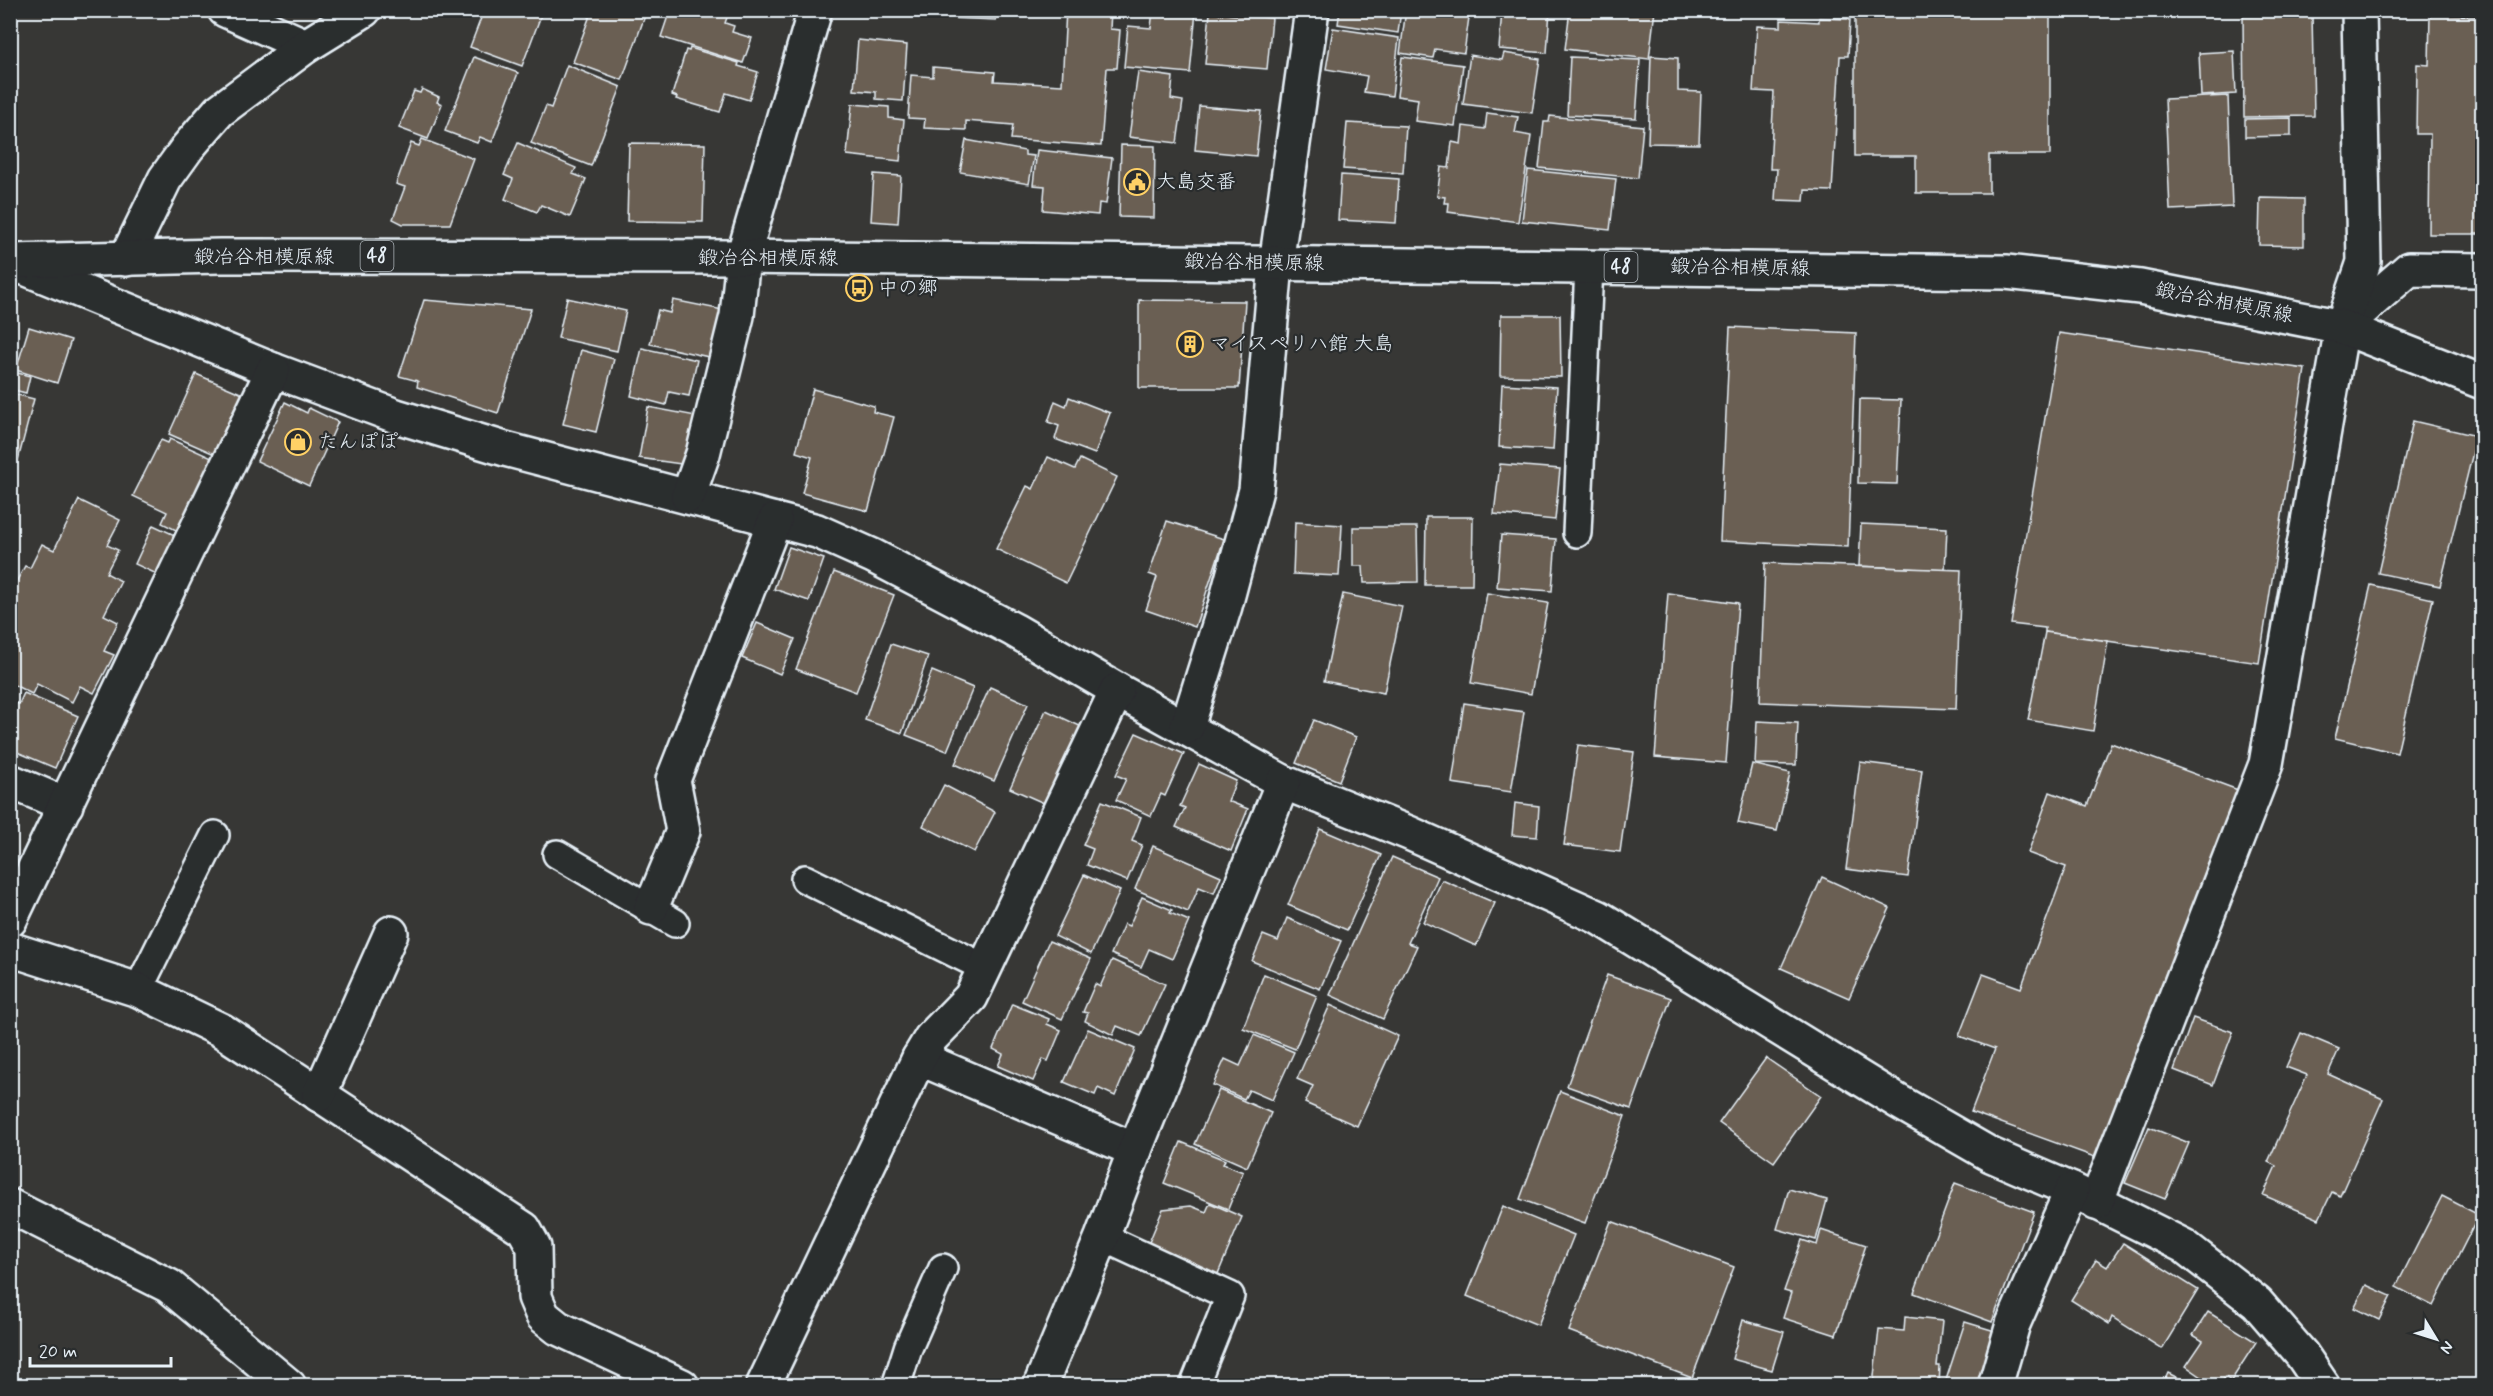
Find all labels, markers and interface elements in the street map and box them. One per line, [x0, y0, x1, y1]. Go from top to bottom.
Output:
public building icon: 大島交番 [1122, 167, 1152, 197]
place label: 大島交番 [1156, 169, 1236, 196]
road number: 48 [360, 241, 394, 271]
street label: 鍛冶谷相模原線 [194, 244, 334, 271]
street label: 鍛冶谷相模原線 [698, 245, 838, 272]
street label: 鍛冶谷相模原線 [1184, 248, 1324, 278]
road number: 48 [1604, 252, 1638, 282]
street label: 鍛冶谷相模原線 [1670, 253, 1810, 283]
bus stop icon: 中の郷 [844, 273, 874, 303]
place label: 中の郷 [878, 275, 938, 302]
street label: 鍛冶谷相模原線 [2153, 276, 2295, 330]
building icon: マイスペリハ館 大島 [1175, 329, 1205, 359]
place label: マイスペリハ館 大島 [1210, 331, 1394, 358]
shop icon: たんぽぽ [283, 427, 313, 457]
place label: たんぽぽ [318, 429, 398, 456]
north arrow [2406, 1309, 2466, 1369]
scale bar [30, 1330, 171, 1368]
text: N [2435, 1337, 2458, 1358]
text: 20 m [39, 1340, 77, 1364]

